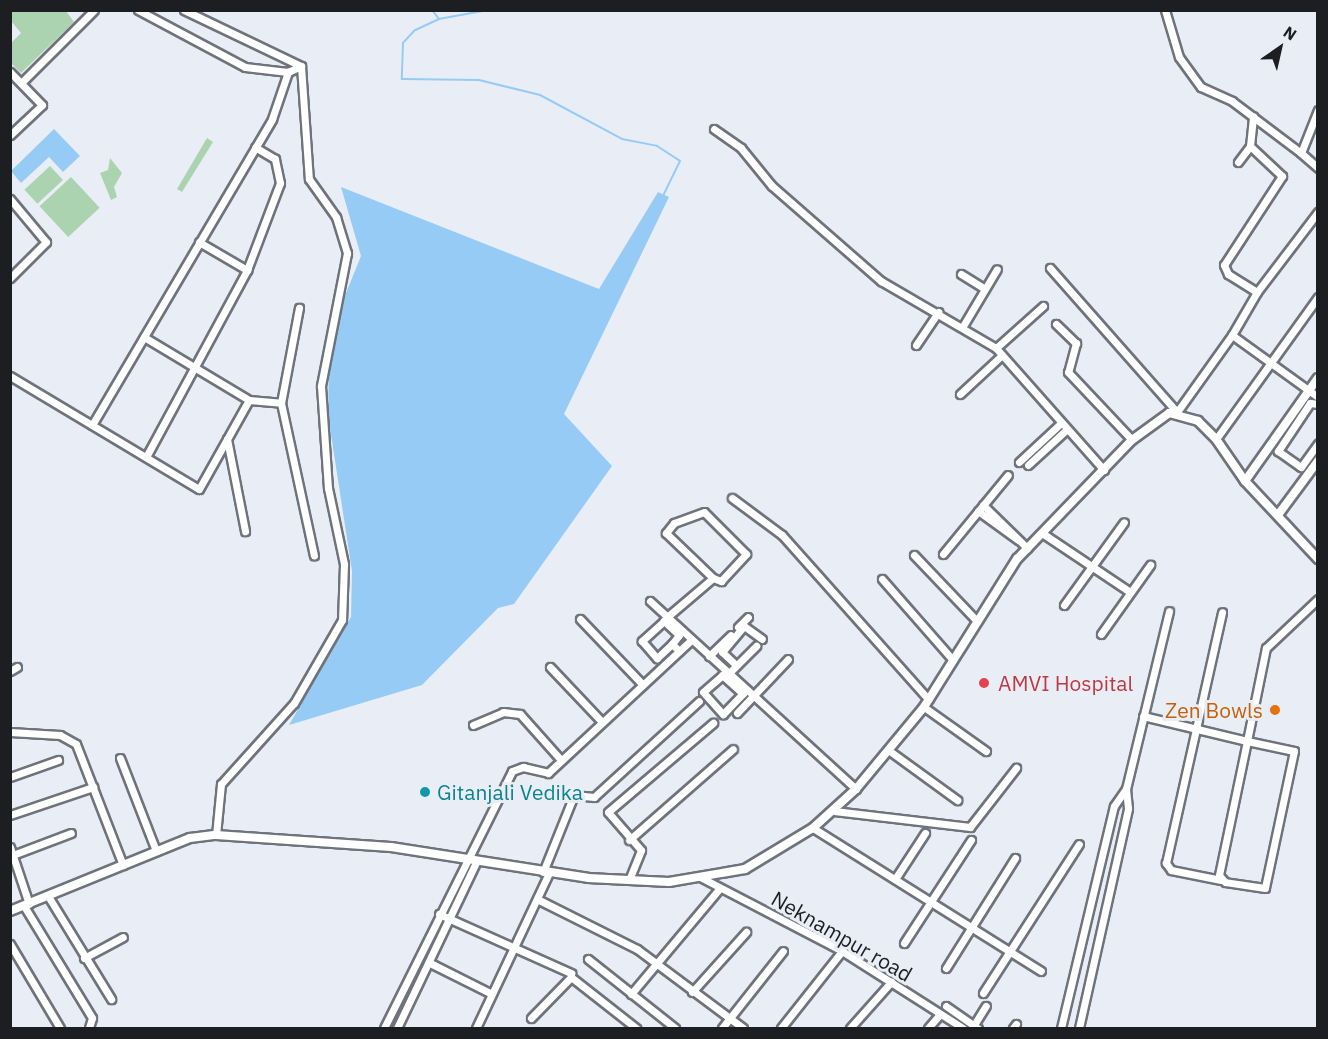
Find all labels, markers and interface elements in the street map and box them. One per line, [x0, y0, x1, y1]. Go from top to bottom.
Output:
north arrow [1250, 18, 1310, 78]
text: N [1280, 22, 1300, 45]
place label: AMVI Hospital [998, 670, 1133, 696]
marker: AMVI Hospital [975, 674, 993, 692]
place label: Zen Bowls [1165, 697, 1263, 723]
marker: Zen Bowls [1268, 703, 1282, 717]
place label: Gitanjali Vedika [437, 779, 583, 805]
marker: Gitanjali Vedika [418, 785, 432, 799]
street label: Neknampur road [767, 885, 917, 987]

